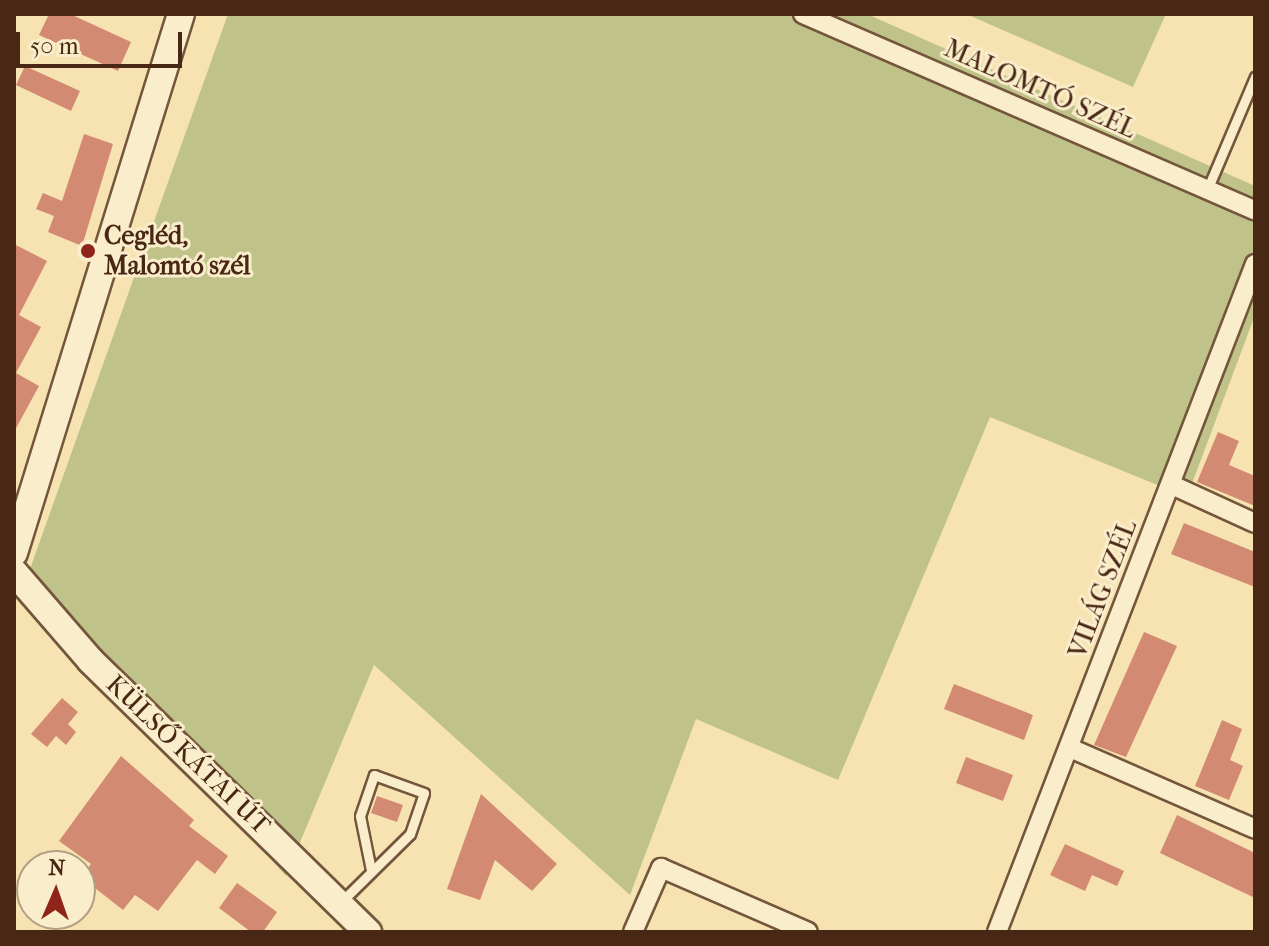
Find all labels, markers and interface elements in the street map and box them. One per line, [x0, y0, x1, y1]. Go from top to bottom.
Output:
scale bar [20, 16, 186, 66]
text: 50 m [30, 32, 79, 60]
street label: MALOMTÓ SZÉL [939, 33, 1141, 145]
place label: Cegléd, Malomtó szél [104, 220, 250, 282]
marker: Cegléd, Malomtó szél [79, 242, 97, 260]
street label: VILÁG SZÉL [1062, 515, 1144, 663]
street label: KÜLSŐ KÁTAI ÚT [100, 669, 276, 841]
north arrow [16, 850, 96, 930]
text: N [48, 855, 66, 881]

